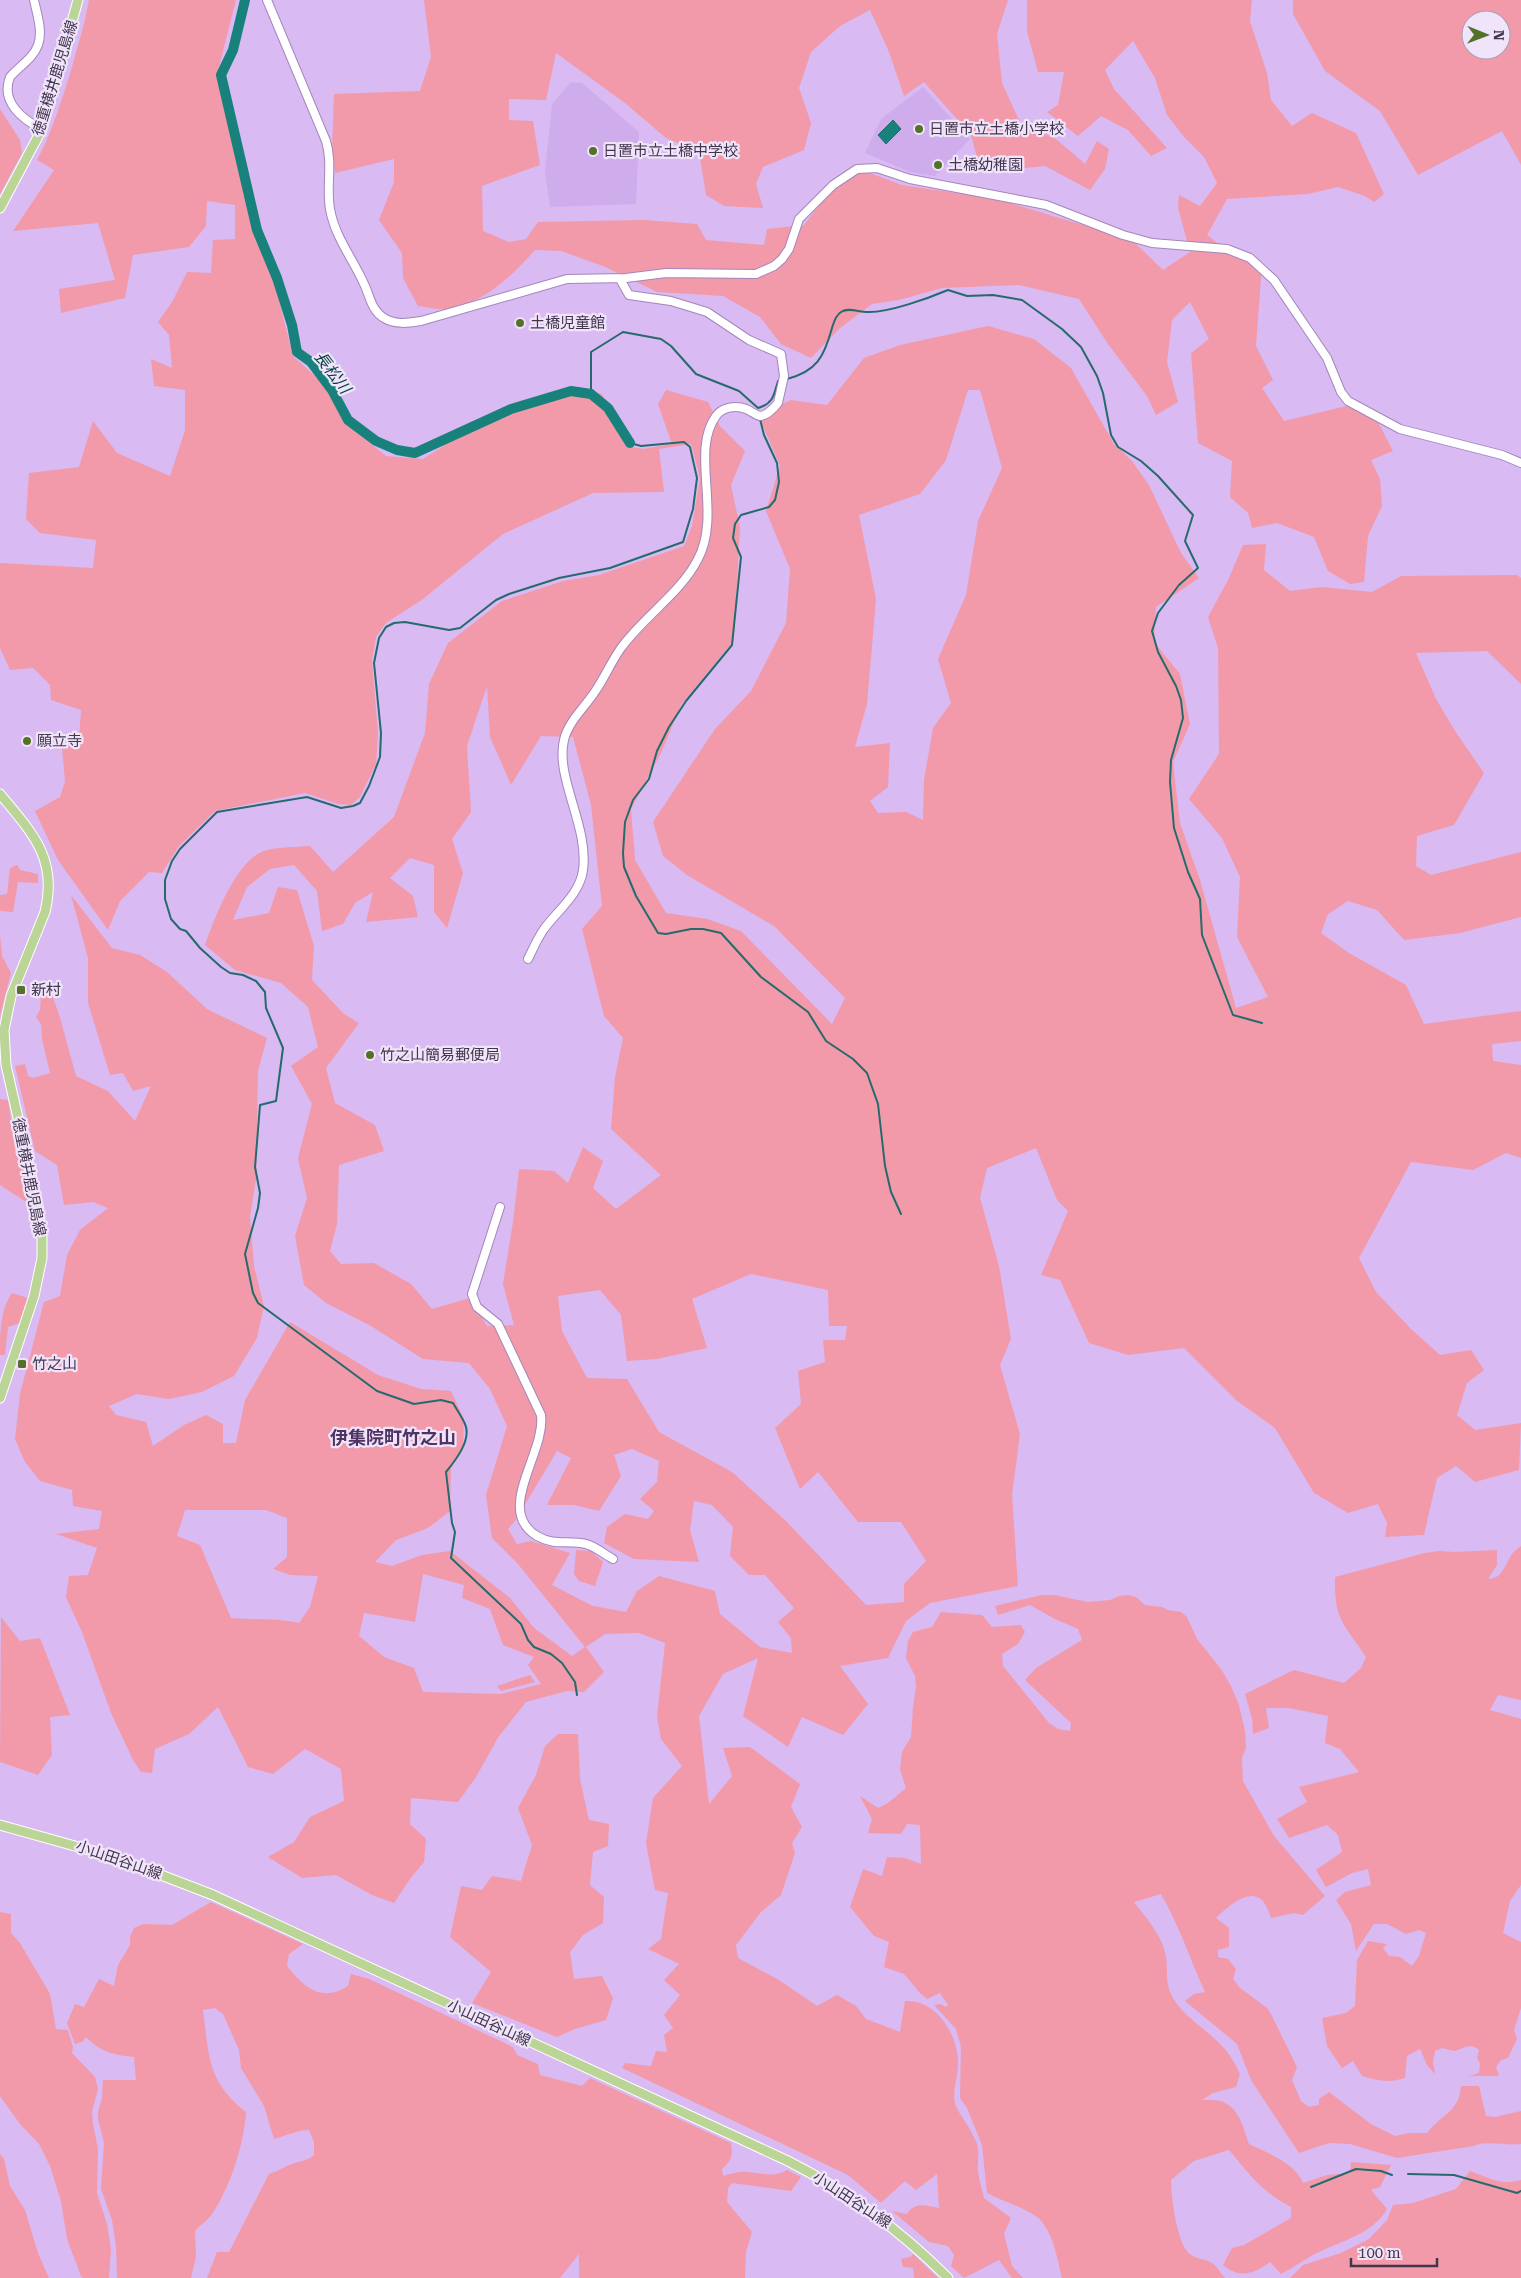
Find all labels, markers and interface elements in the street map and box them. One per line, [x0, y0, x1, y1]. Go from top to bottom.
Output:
north arrow [1461, 10, 1511, 60]
street label: 徳重横井鹿児島線 [29, 18, 81, 138]
text: N [1491, 30, 1507, 41]
place label: 日置市立土橋小学校 [929, 120, 1064, 138]
marker: 日置市立土橋小学校 [913, 123, 925, 135]
place label: 日置市立土橋中学校 [603, 142, 738, 160]
marker: 日置市立土橋中学校 [587, 145, 599, 157]
place label: 土橋幼稚園 [948, 156, 1023, 174]
marker: 土橋幼稚園 [932, 159, 944, 171]
place label: 土橋児童館 [530, 314, 605, 332]
marker: 土橋児童館 [514, 317, 526, 329]
water label: 長松川 [311, 347, 356, 399]
place label: 願立寺 [37, 732, 82, 750]
marker: 願立寺 [21, 735, 33, 747]
place label: 新村 [31, 981, 61, 999]
marker: 新村 [15, 984, 27, 996]
place label: 竹之山簡易郵便局 [380, 1046, 500, 1064]
marker: 竹之山簡易郵便局 [364, 1049, 376, 1061]
street label: 徳重横井鹿児島線 [9, 1116, 49, 1238]
place label: 竹之山 [32, 1355, 77, 1373]
marker: 竹之山 [16, 1358, 28, 1370]
district label: 伊集院町竹之山 [330, 1427, 456, 1448]
street label: 小山田谷山線 [74, 1837, 164, 1883]
street label: 小山田谷山線 [444, 1996, 534, 2050]
street label: 小山田谷山線 [809, 2168, 895, 2232]
scale bar [1351, 2236, 1437, 2268]
text: 100 m [1358, 2244, 1401, 2262]

